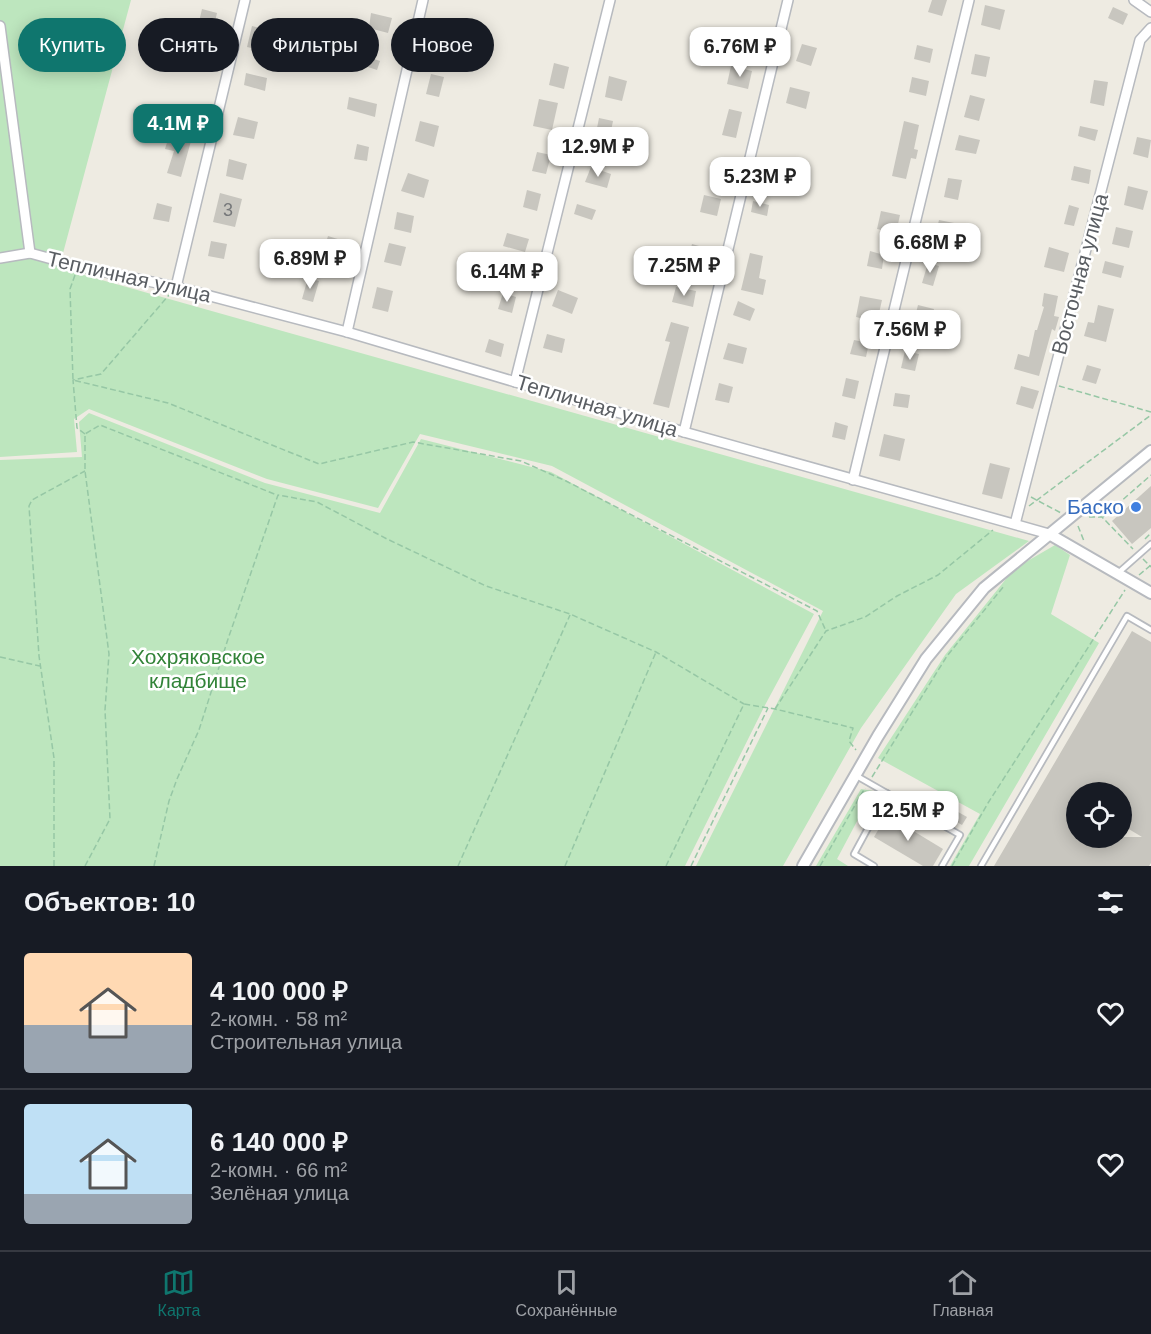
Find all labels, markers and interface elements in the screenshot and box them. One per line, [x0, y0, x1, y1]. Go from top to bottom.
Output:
chip: Купить [18, 18, 126, 72]
chip: Снять [138, 18, 239, 72]
chip: Фильтры [251, 18, 379, 72]
chip: Новое [391, 18, 494, 72]
pin: 6.76M ₽ [685, 27, 795, 78]
text: 6.76M ₽ [704, 35, 776, 57]
pin: 4.1M ₽ [129, 104, 227, 155]
text: 4.1M ₽ [147, 112, 209, 134]
pin: 12.9M ₽ [543, 127, 653, 178]
text: 12.9M ₽ [562, 135, 634, 157]
pin: 5.23M ₽ [705, 157, 815, 208]
text: 5.23M ₽ [724, 165, 796, 187]
street label: Восточная улица [1047, 190, 1112, 357]
house number: 3 [223, 200, 233, 220]
pin: 6.68M ₽ [875, 223, 985, 274]
text: 6.68M ₽ [894, 231, 966, 253]
pin: 6.89M ₽ [255, 239, 365, 290]
street label: Тепличная улица [45, 246, 214, 307]
pin: 7.25M ₽ [629, 246, 739, 297]
text: 6.89M ₽ [274, 247, 346, 269]
pin: 6.14M ₽ [452, 252, 562, 303]
text: 7.25M ₽ [648, 254, 720, 276]
text: 6.14M ₽ [471, 260, 543, 282]
pin: 7.56M ₽ [855, 310, 965, 361]
text: 7.56M ₽ [874, 318, 946, 340]
street label: Тепличная улица [514, 370, 681, 441]
place label: Баско [1067, 495, 1124, 518]
marker: Баско [1129, 500, 1143, 514]
park label: Хохряковское кладбище [131, 645, 265, 692]
map controls [1066, 782, 1132, 848]
button: locate [1066, 782, 1132, 848]
pin: 12.5M ₽ [853, 791, 963, 842]
text: 12.5M ₽ [872, 799, 944, 821]
icon: filters [1094, 886, 1127, 919]
text: Объектов: 10 [24, 887, 195, 917]
text: 4 100 000 ₽ [210, 976, 348, 1006]
icon: home [72, 977, 144, 1049]
icon: heart [1094, 997, 1127, 1030]
text: 2-комн. · 58 m² [210, 1008, 347, 1030]
text: Строительная улица [210, 1031, 402, 1053]
text: 6 140 000 ₽ [210, 1127, 348, 1157]
icon: home [72, 1128, 144, 1200]
icon: heart [1094, 1148, 1127, 1181]
text: 2-комн. · 66 m² [210, 1159, 347, 1181]
text: Зелёная улица [210, 1182, 349, 1204]
tab: Карта [158, 1266, 200, 1320]
tab: Сохранённые [516, 1266, 617, 1320]
tab: Главная [933, 1266, 993, 1320]

